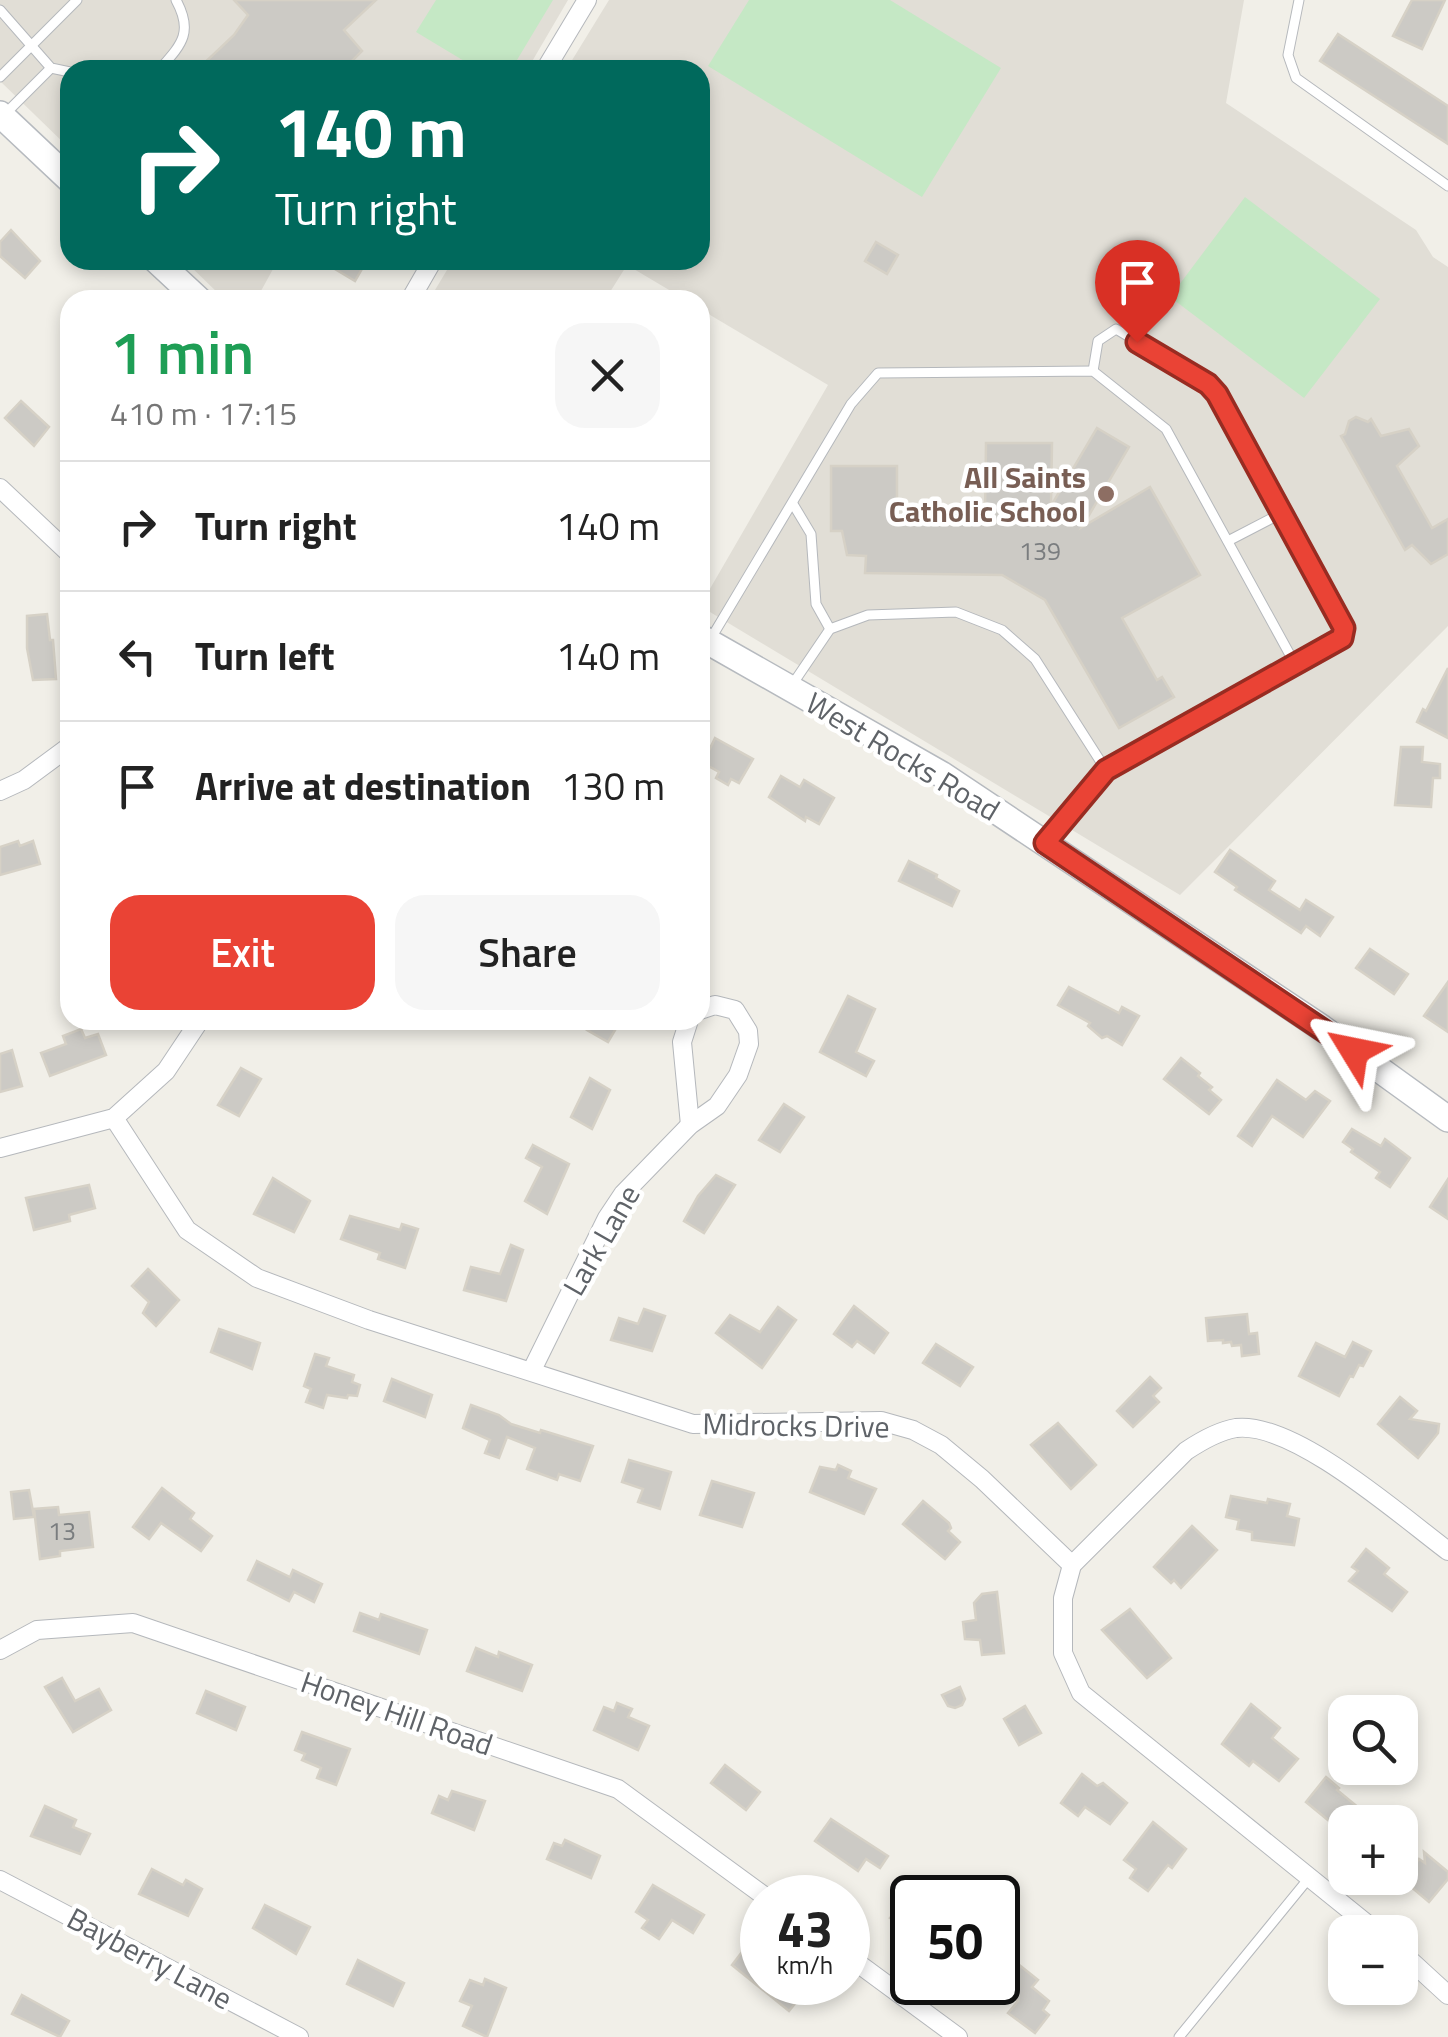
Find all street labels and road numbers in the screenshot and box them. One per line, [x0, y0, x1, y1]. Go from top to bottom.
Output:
street label: West Rocks Road [797, 680, 1009, 832]
street label: Lark Lane [551, 1176, 651, 1304]
street label: Midrocks Drive [702, 1400, 890, 1450]
street label: Honey Hill Road [295, 1659, 499, 1767]
street label: Bayberry Lane [59, 1895, 241, 2021]

